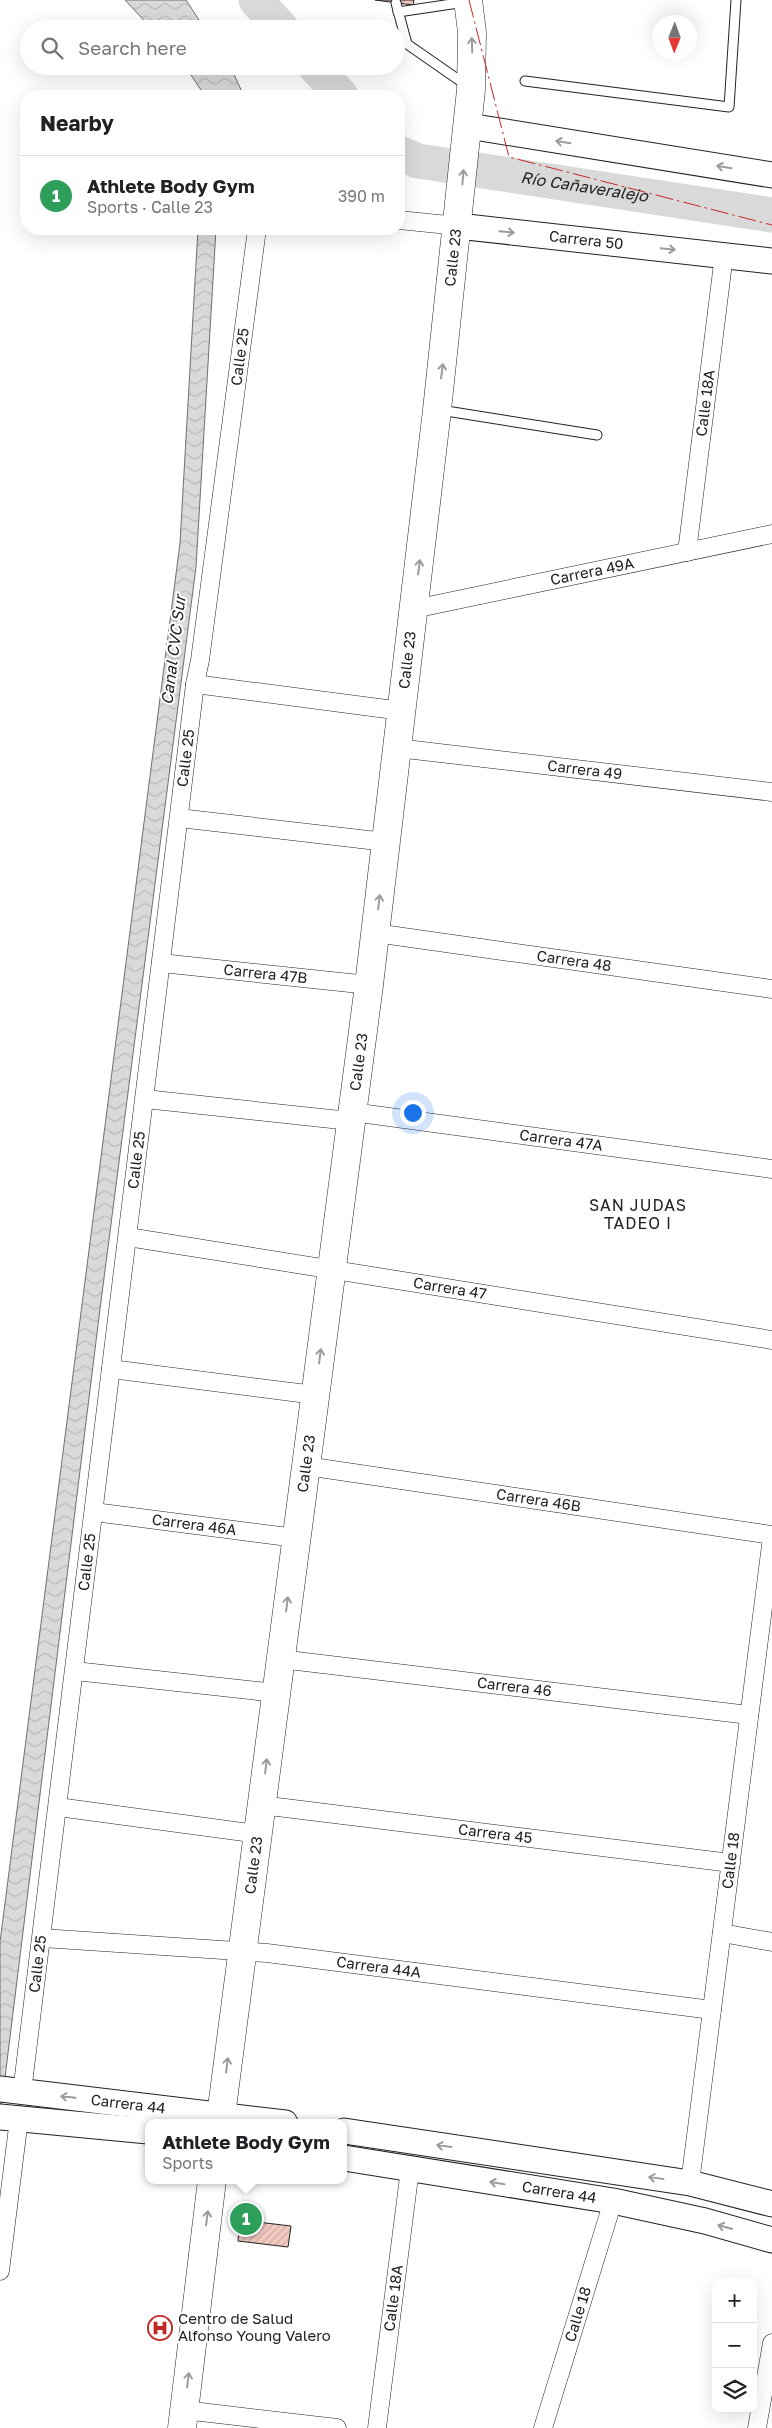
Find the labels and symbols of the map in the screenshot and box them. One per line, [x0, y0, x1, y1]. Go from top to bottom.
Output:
north arrow [652, 15, 697, 60]
one-way arrow [467, 37, 477, 54]
one-way arrow [556, 136, 572, 146]
one-way arrow [716, 162, 732, 172]
water label: Río Cañaveralejo [519, 167, 651, 206]
one-way arrow [458, 169, 468, 185]
street label: Carrera 50 [548, 226, 625, 252]
one-way arrow [499, 227, 515, 236]
street label: Calle 23 [440, 228, 464, 287]
one-way arrow [660, 244, 676, 254]
street label: Calle 25 [226, 327, 252, 387]
one-way arrow [437, 363, 447, 379]
street label: Calle 18A [691, 369, 718, 437]
street label: Carrera 49A [548, 553, 635, 588]
one-way arrow [414, 559, 424, 575]
water label: Canal CVC Sur [156, 591, 190, 706]
street label: Calle 23 [394, 630, 419, 690]
street label: Calle 25 [172, 728, 197, 788]
street label: Carrera 49 [546, 756, 623, 782]
one-way arrow [374, 894, 384, 910]
street label: Carrera 48 [536, 946, 613, 974]
street label: Carrera 47B [223, 960, 308, 986]
street label: Calle 23 [345, 1032, 371, 1092]
your location [400, 1100, 426, 1126]
street label: Carrera 47A [518, 1125, 604, 1154]
street label: Calle 25 [123, 1130, 148, 1190]
district label: SAN JUDAS TADEO I [589, 1195, 687, 1233]
street label: Carrera 47 [412, 1273, 488, 1302]
one-way arrow [315, 1349, 325, 1365]
street label: Calle 23 [293, 1434, 318, 1493]
street label: Carrera 46B [495, 1484, 582, 1515]
street label: Carrera 46A [151, 1510, 238, 1538]
street label: Calle 25 [74, 1532, 99, 1592]
one-way arrow [282, 1597, 292, 1613]
street label: Carrera 46 [476, 1673, 553, 1699]
one-way arrow [262, 1758, 272, 1774]
street label: Carrera 45 [457, 1819, 534, 1846]
street label: Calle 18 [717, 1831, 742, 1890]
street label: Calle 23 [240, 1835, 265, 1895]
street label: Calle 25 [24, 1934, 49, 1994]
street label: Carrera 44A [335, 1952, 422, 1981]
one-way arrow [222, 2058, 232, 2074]
street label: Carrera 44 [90, 2090, 167, 2117]
one-way arrow [60, 2092, 76, 2102]
one-way arrow [436, 2141, 452, 2151]
one-way arrow [649, 2173, 665, 2183]
one-way arrow [489, 2177, 505, 2187]
street label: Carrera 44 [521, 2177, 598, 2206]
pin: 1 [230, 2200, 262, 2238]
one-way arrow [202, 2211, 212, 2227]
one-way arrow [717, 2222, 733, 2231]
street label: Calle 18A [379, 2263, 406, 2332]
street label: Calle 18 [560, 2284, 594, 2344]
place label: Centro de Salud Alfonso Young Valero [178, 2309, 331, 2344]
hospital icon: Centro de Salud Alfonso Young Valero [147, 2315, 173, 2341]
one-way arrow [183, 2372, 193, 2388]

